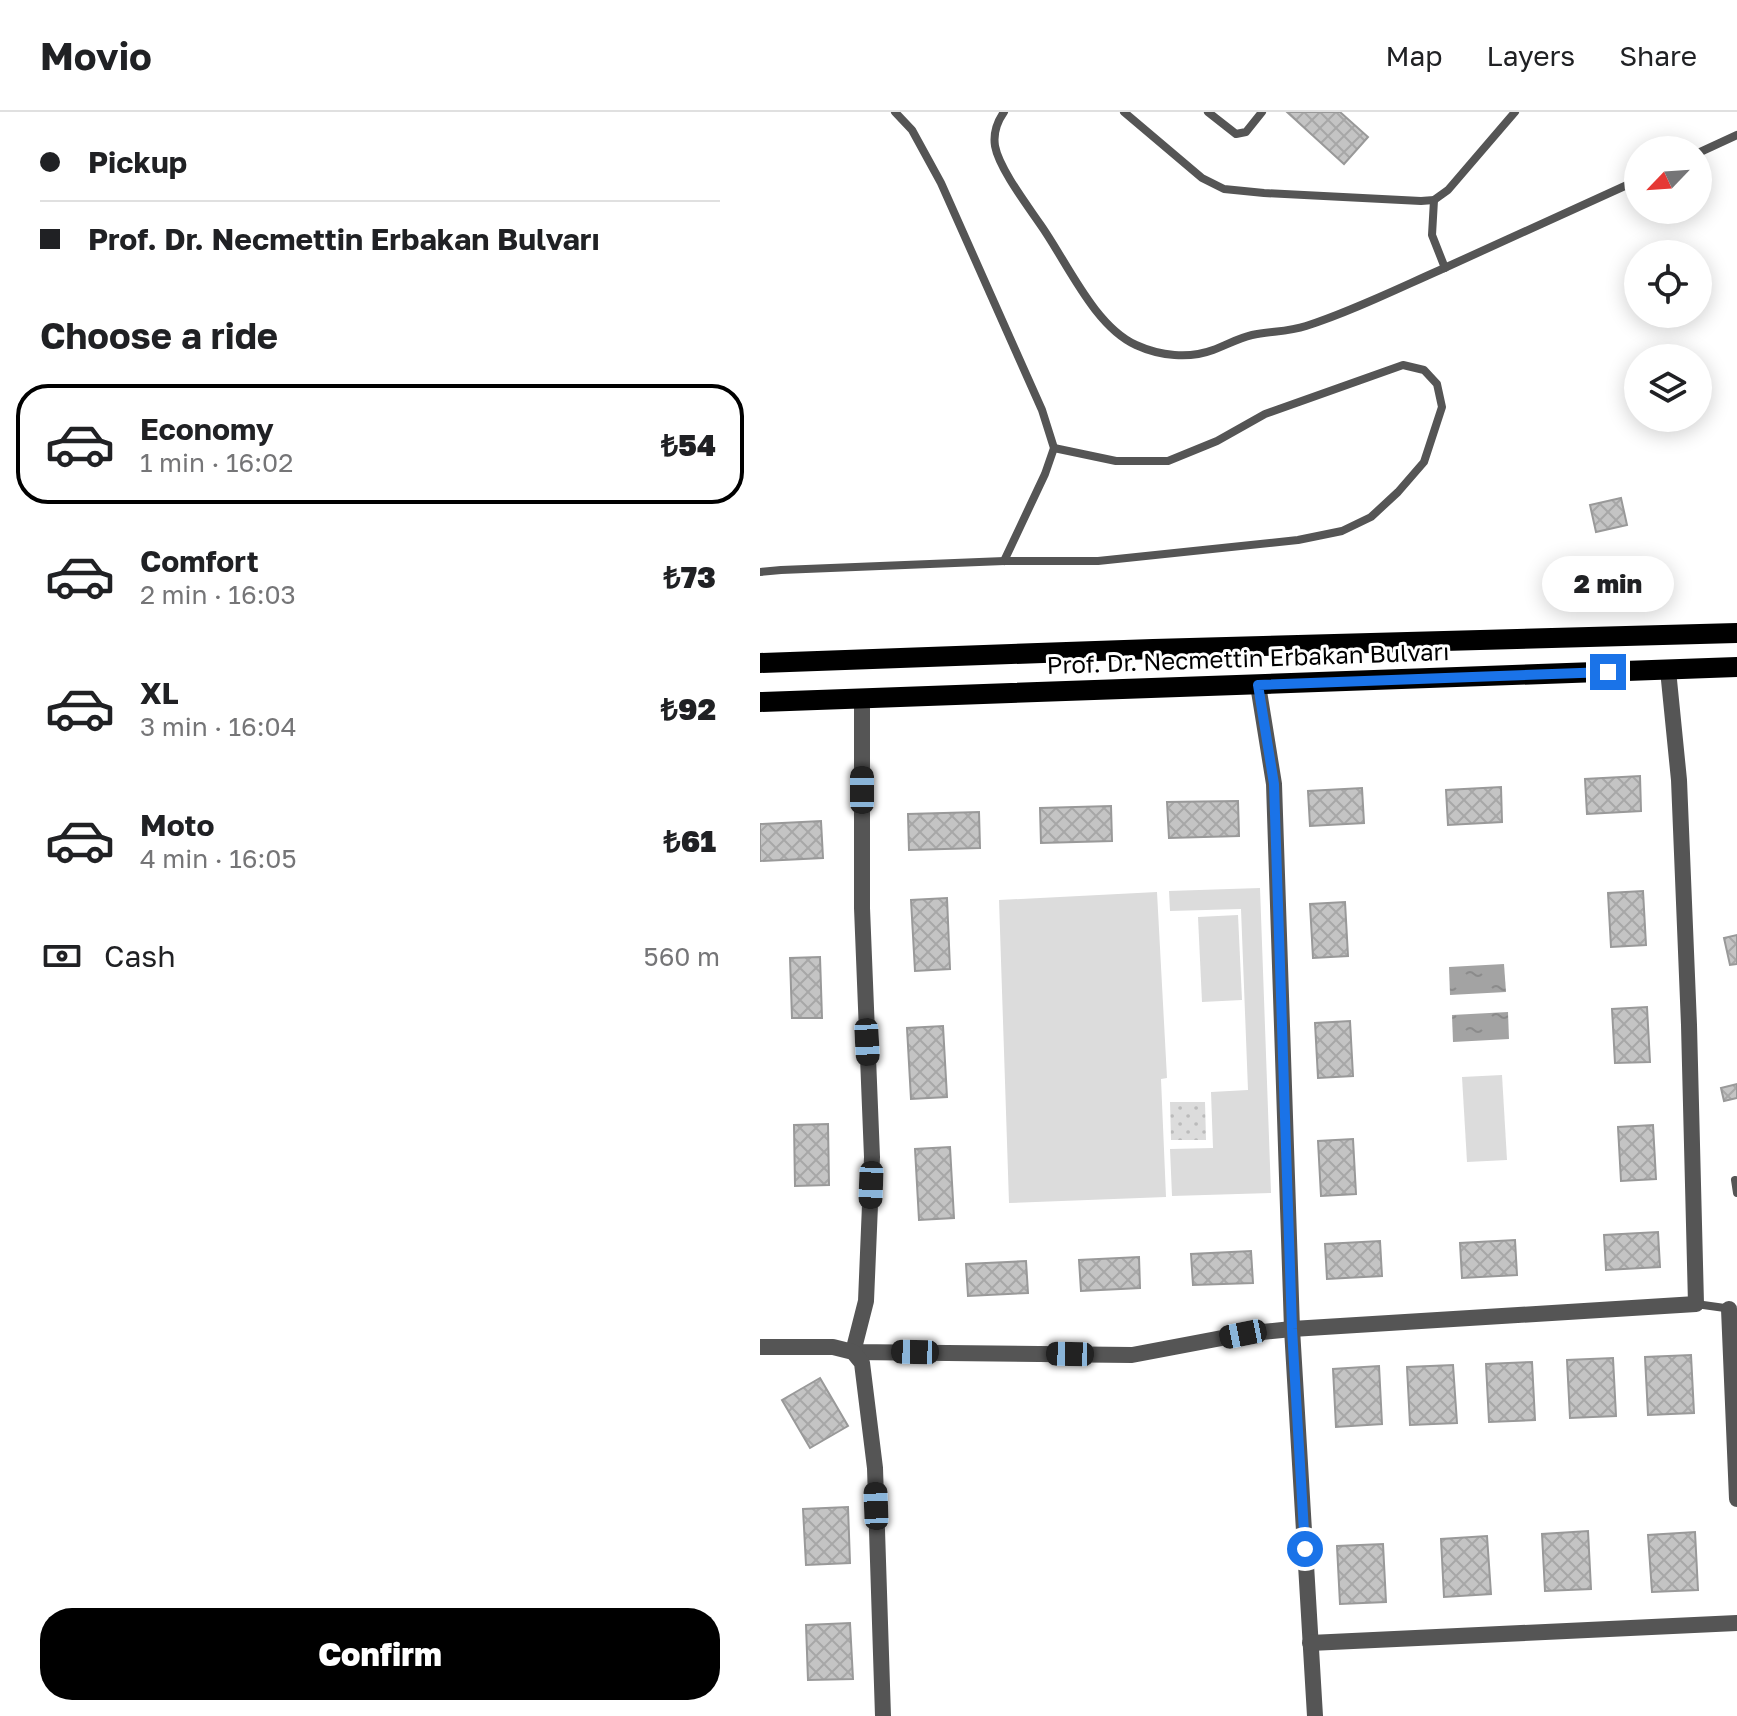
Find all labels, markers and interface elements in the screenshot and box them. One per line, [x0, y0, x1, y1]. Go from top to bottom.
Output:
text: Movio [40, 33, 152, 78]
text: Map [1385, 39, 1443, 72]
text: Layers [1487, 39, 1575, 72]
text: Share [1619, 39, 1697, 72]
north arrow [1624, 136, 1712, 224]
map controls [1624, 136, 1712, 432]
text: Pickup [88, 144, 187, 180]
text: Prof. Dr. Necmettin Erbakan Bulvarı [88, 221, 600, 257]
button: locate [1624, 240, 1712, 328]
text: Choose a ride [40, 314, 278, 357]
button: layers [1624, 344, 1712, 432]
icon: car [44, 408, 116, 480]
text: Economy [140, 411, 274, 447]
text: ₺54 [661, 427, 716, 463]
text: 1 min · 16:02 [140, 447, 293, 478]
icon: car [44, 540, 116, 612]
text: Comfort [140, 543, 259, 579]
callout: 2 min [1542, 556, 1674, 612]
text: ₺73 [664, 559, 716, 595]
text: 2 min [1574, 568, 1642, 599]
text: 2 min · 16:03 [140, 579, 296, 610]
street label: Prof. Dr. Necmettin Erbakan Bulvarı [1046, 636, 1450, 679]
route end [1590, 654, 1626, 690]
icon: car [44, 672, 116, 744]
text: XL [140, 675, 179, 711]
text: ₺92 [661, 691, 716, 727]
text: 3 min · 16:04 [140, 711, 297, 742]
car [850, 766, 874, 814]
icon: car [44, 804, 116, 876]
text: Moto [140, 807, 215, 843]
text: ₺61 [664, 823, 716, 859]
text: 4 min · 16:05 [140, 843, 296, 874]
icon: cash [40, 934, 84, 978]
text: Cash [104, 938, 176, 974]
text: 560 m [644, 941, 720, 972]
car [854, 1017, 880, 1067]
car [858, 1161, 884, 1209]
car [1217, 1318, 1269, 1350]
car [891, 1340, 939, 1364]
car [1046, 1342, 1094, 1366]
car [863, 1482, 889, 1530]
route start [1287, 1531, 1323, 1567]
button: Confirm [40, 1608, 720, 1700]

